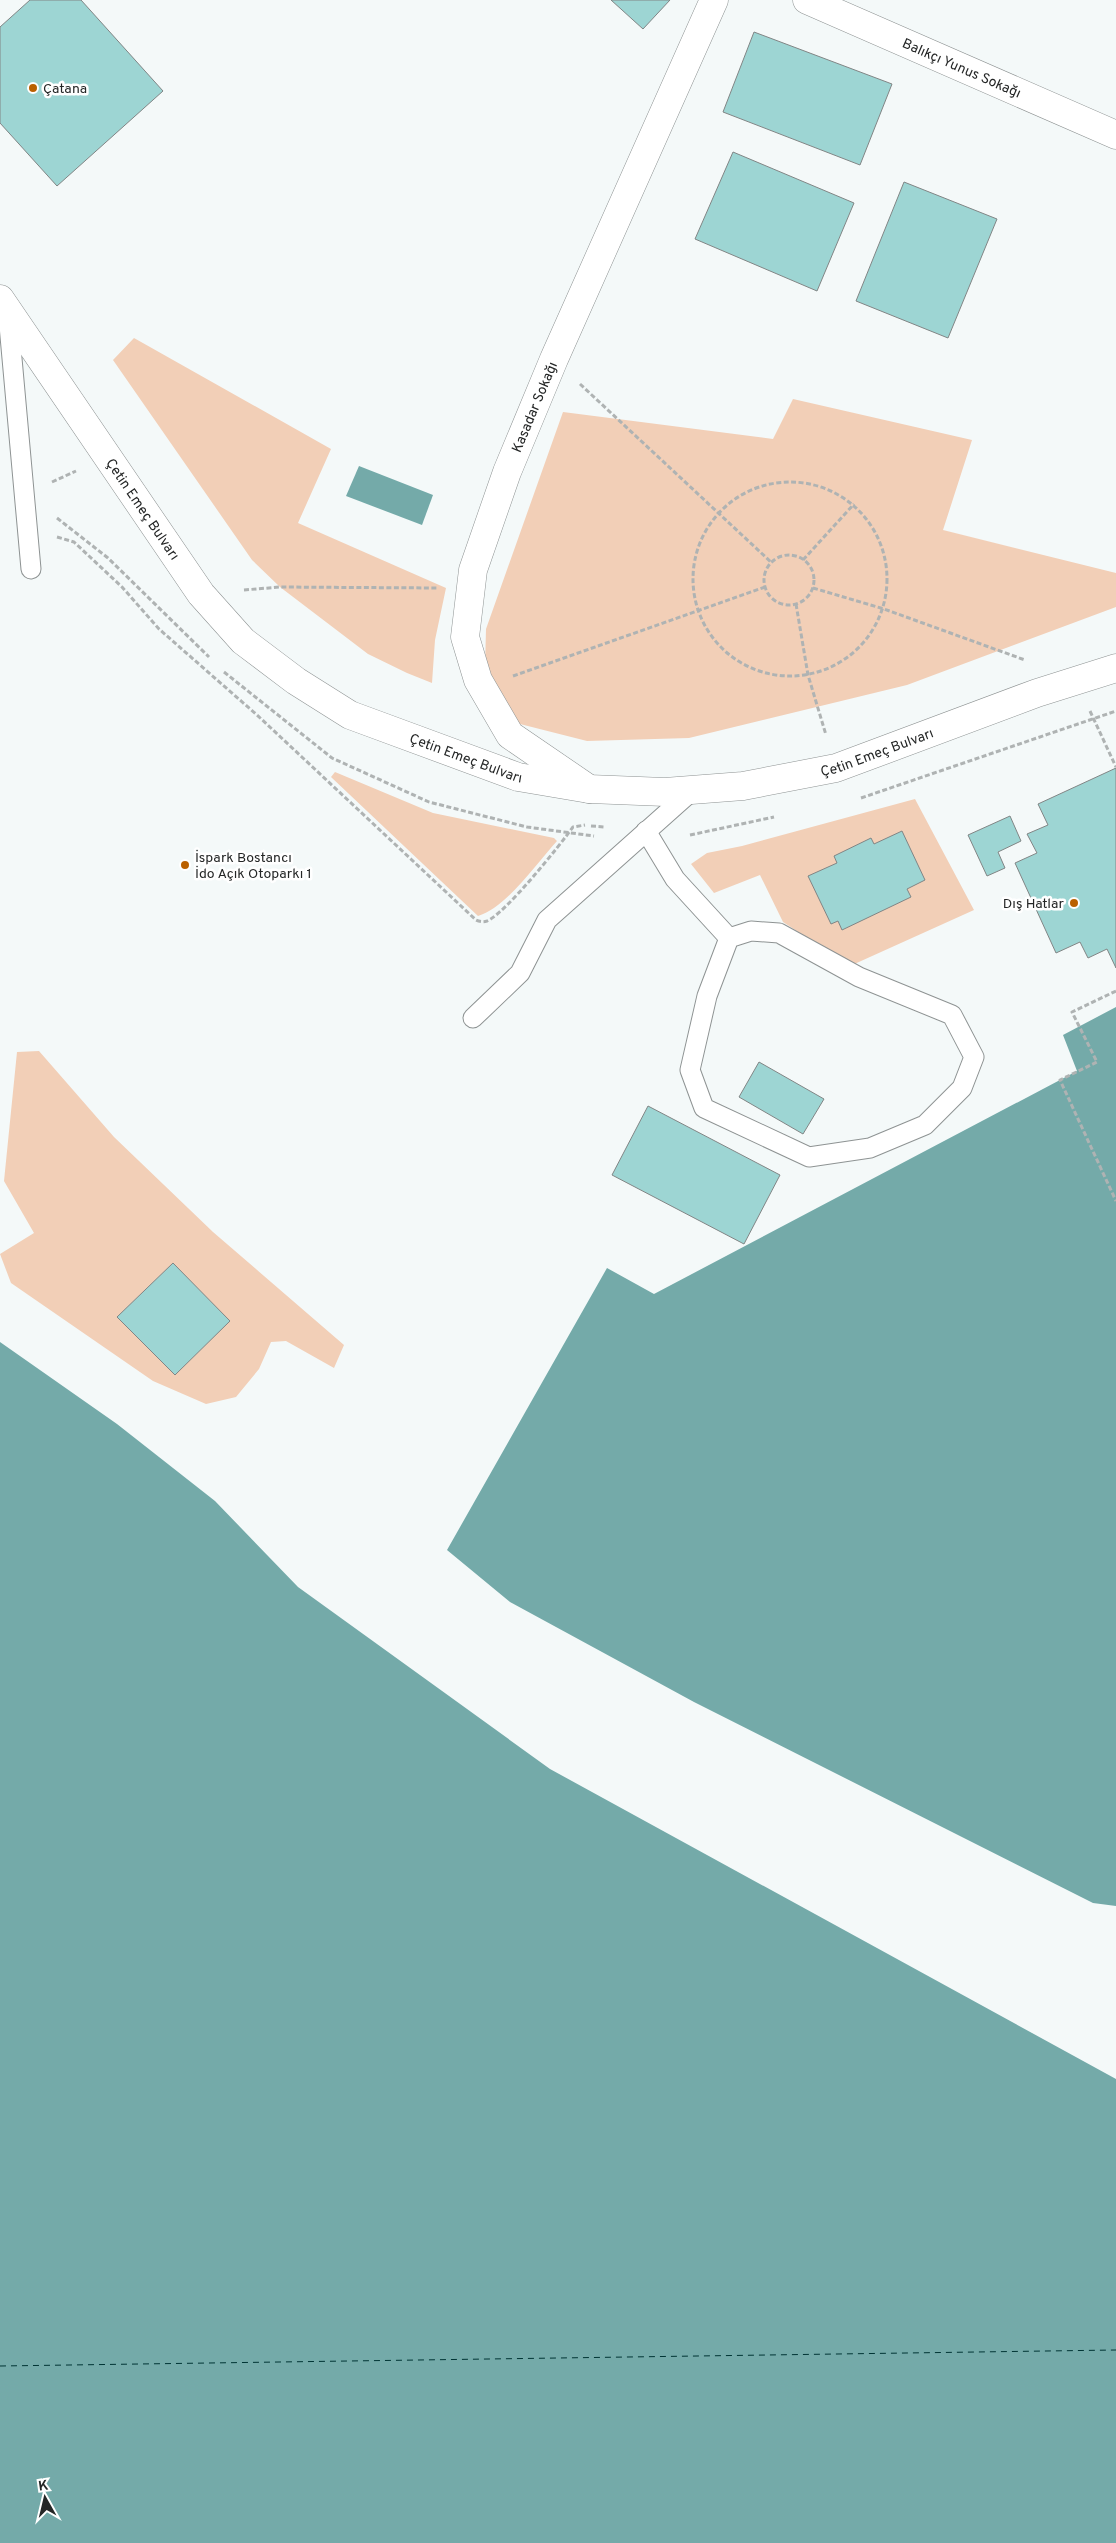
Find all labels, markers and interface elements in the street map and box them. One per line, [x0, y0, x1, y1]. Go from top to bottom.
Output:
street label: Balıkçı Yunus Sokağı [899, 36, 1023, 102]
place label: Çatana [43, 81, 87, 98]
marker: Çatana [27, 82, 39, 94]
street label: Kasadar Sokağı [509, 360, 562, 455]
street label: Çetin Emeç Bulvarı [101, 456, 182, 564]
street label: Çetin Emeç Bulvarı [819, 725, 936, 781]
street label: Çetin Emeç Bulvarı [407, 731, 523, 788]
place label: İspark Bostancı İdo Açık Otoparkı 1 [195, 849, 312, 883]
marker: İspark Bostancı İdo Açık Otoparkı 1 [179, 859, 191, 871]
place label: Dış Hatlar [1003, 896, 1065, 913]
marker: Dış Hatlar [1068, 897, 1080, 909]
north arrow [20, 2473, 70, 2523]
text: K [37, 2477, 50, 2496]

